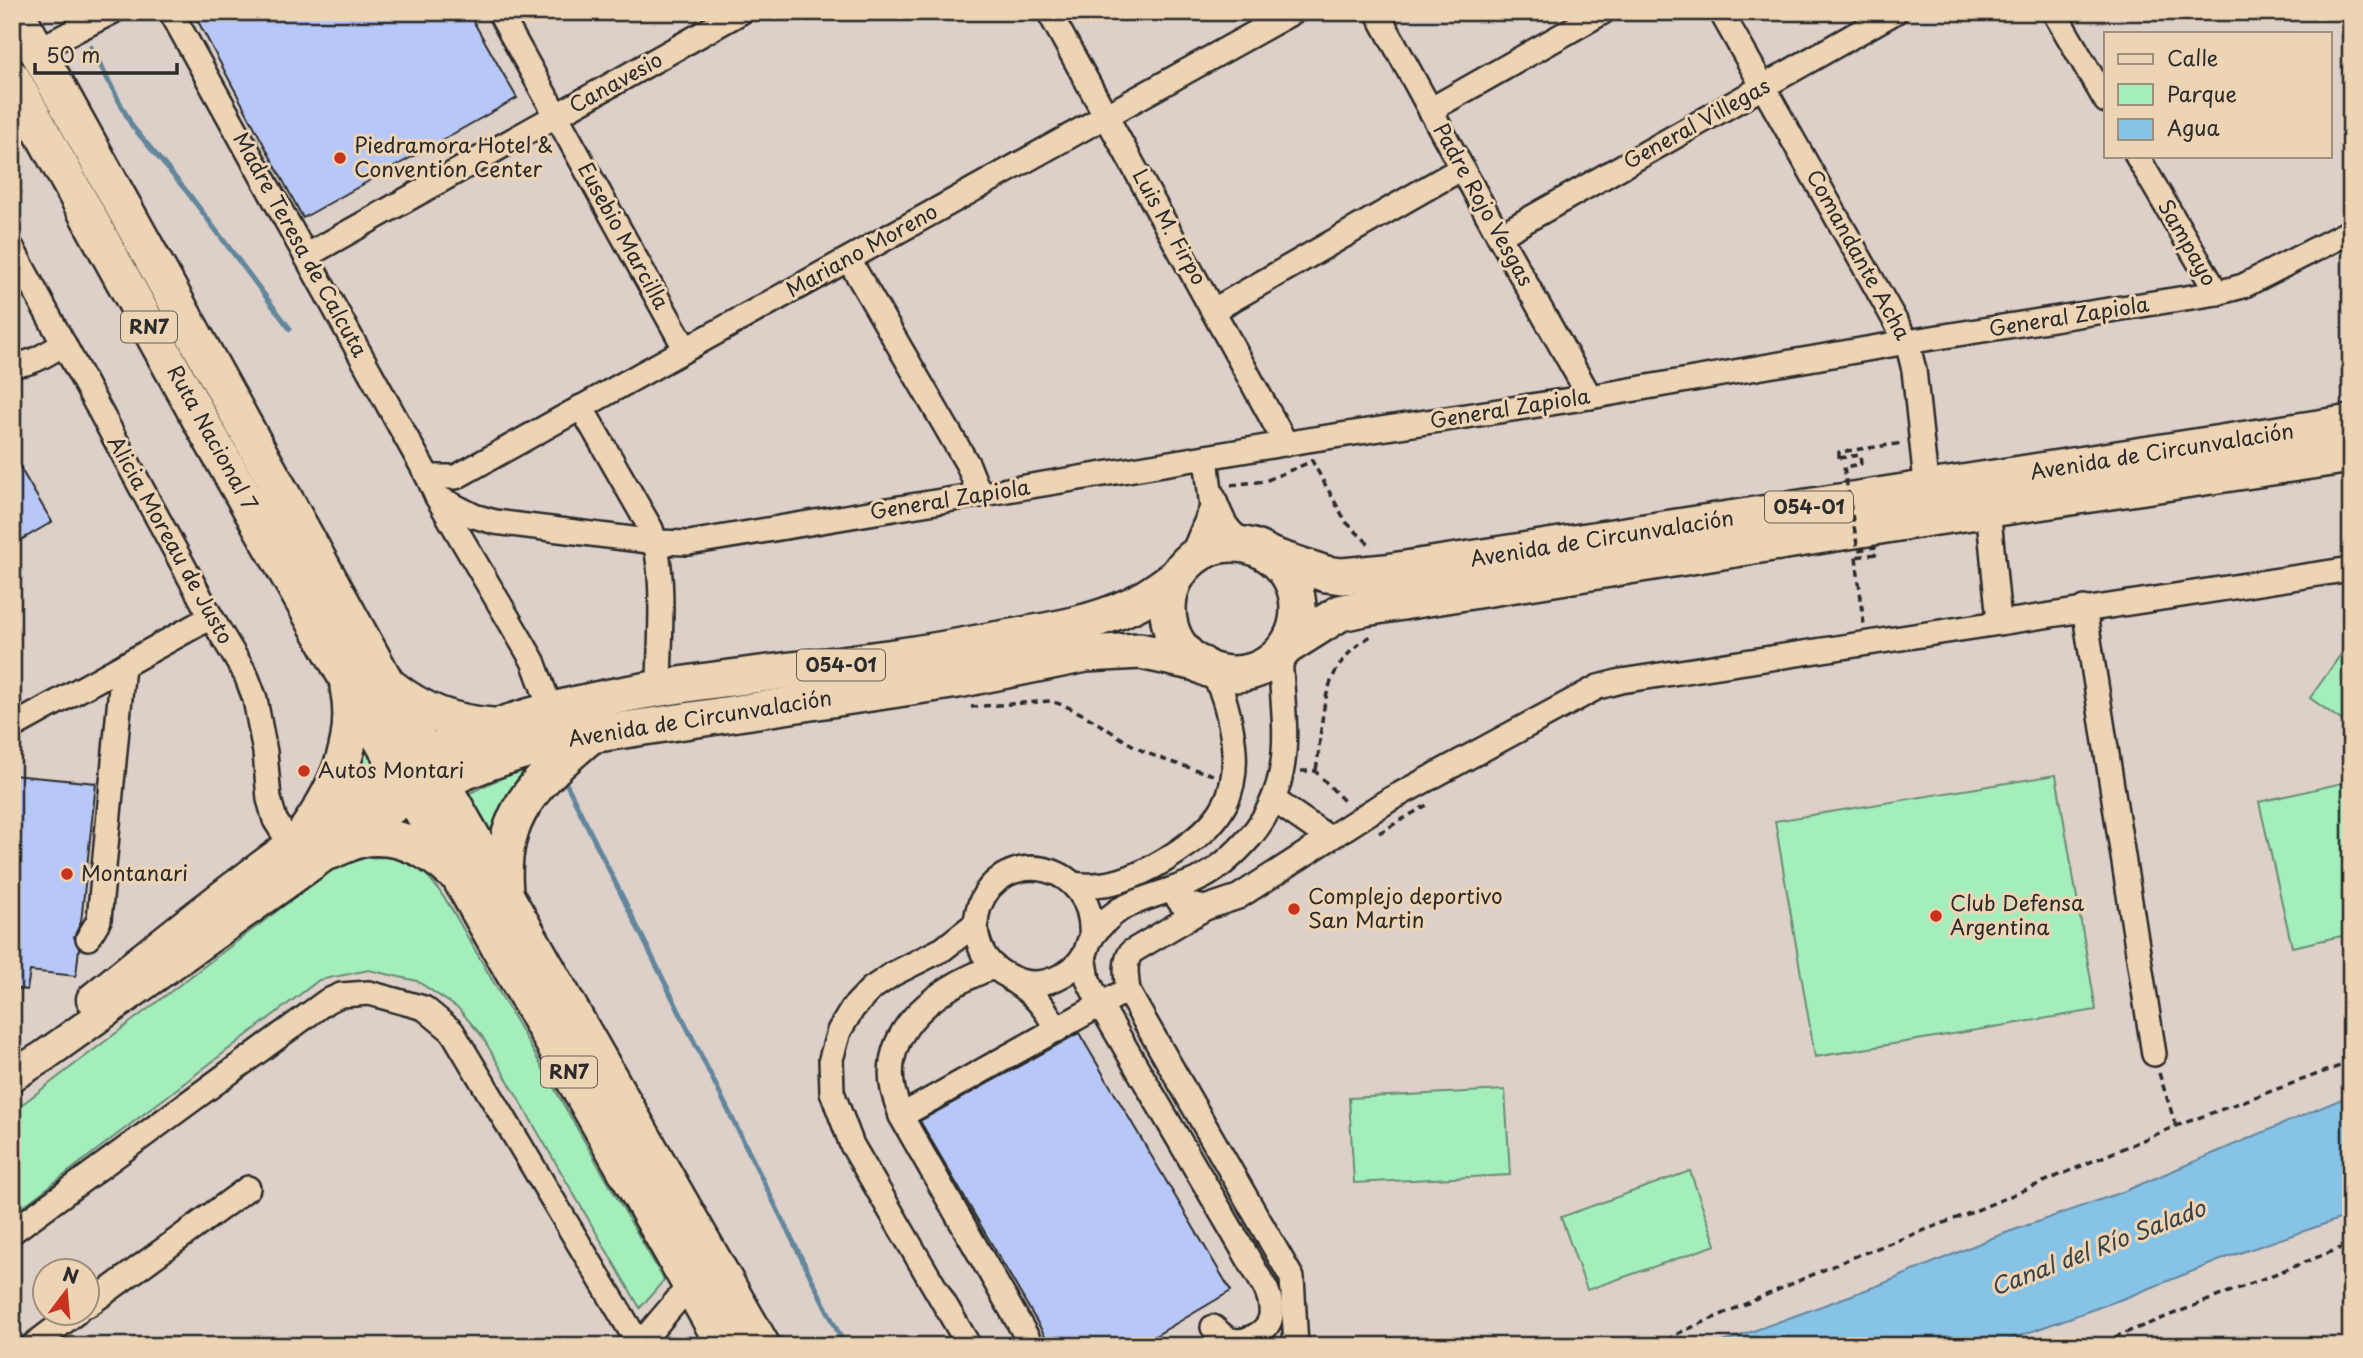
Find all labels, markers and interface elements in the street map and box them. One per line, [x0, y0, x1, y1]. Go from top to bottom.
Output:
scale bar [35, 32, 177, 76]
legend [2104, 32, 2332, 158]
text: 50 m [46, 38, 100, 70]
text: Calle [2167, 41, 2218, 73]
street label: Canavesio [562, 42, 668, 120]
street label: General Villegas [1617, 69, 1775, 176]
text: Parque [2167, 77, 2237, 109]
text: Agua [2167, 111, 2220, 143]
street label: Padre Rojo Vesgas [1427, 117, 1543, 291]
street label: Madre Teresa de Calcuta [226, 126, 377, 362]
place label: Piedramora Hotel & Convention Center [354, 128, 553, 184]
marker: Piedramora Hotel & Convention Center [332, 150, 348, 166]
street label: Eusebio Marcilla [571, 156, 678, 314]
street label: Luis M. Firpo [1126, 162, 1216, 290]
street label: Comandante Acha [1800, 163, 1920, 345]
street label: Sampayo [2151, 193, 2226, 291]
street label: Mariano Moreno [779, 194, 943, 304]
street label: General Zapiola [1986, 287, 2151, 343]
road number: RN7 [121, 312, 177, 342]
street label: Ruta Nacional 7 [160, 358, 267, 516]
street label: General Zapiola [1427, 379, 1592, 435]
street label: Avenida de Circunvalación [2027, 413, 2296, 487]
street label: Alicia Moreau de Justo [101, 429, 243, 649]
street label: General Zapiola [867, 470, 1032, 526]
road number: 054-01 [1765, 492, 1853, 522]
street label: Avenida de Circunvalación [1467, 500, 1736, 574]
road number: 054-01 [797, 650, 885, 680]
street label: Avenida de Circunvalación [565, 680, 834, 754]
place label: Autos Montari [318, 753, 464, 785]
marker: Autos Montari [296, 763, 312, 779]
place label: Montanari [81, 856, 188, 888]
marker: Montanari [59, 866, 75, 882]
place label: Complejo deportivo San Martin [1308, 879, 1503, 935]
place label: Club Defensa Argentina [1950, 886, 2084, 942]
marker: Complejo deportivo San Martin [1286, 901, 1302, 917]
marker: Club Defensa Argentina [1928, 908, 1944, 924]
road number: RN7 [541, 1056, 597, 1088]
water label: Canal del Río Salado [1985, 1189, 2211, 1304]
north arrow [32, 1256, 102, 1326]
text: N [60, 1259, 82, 1290]

